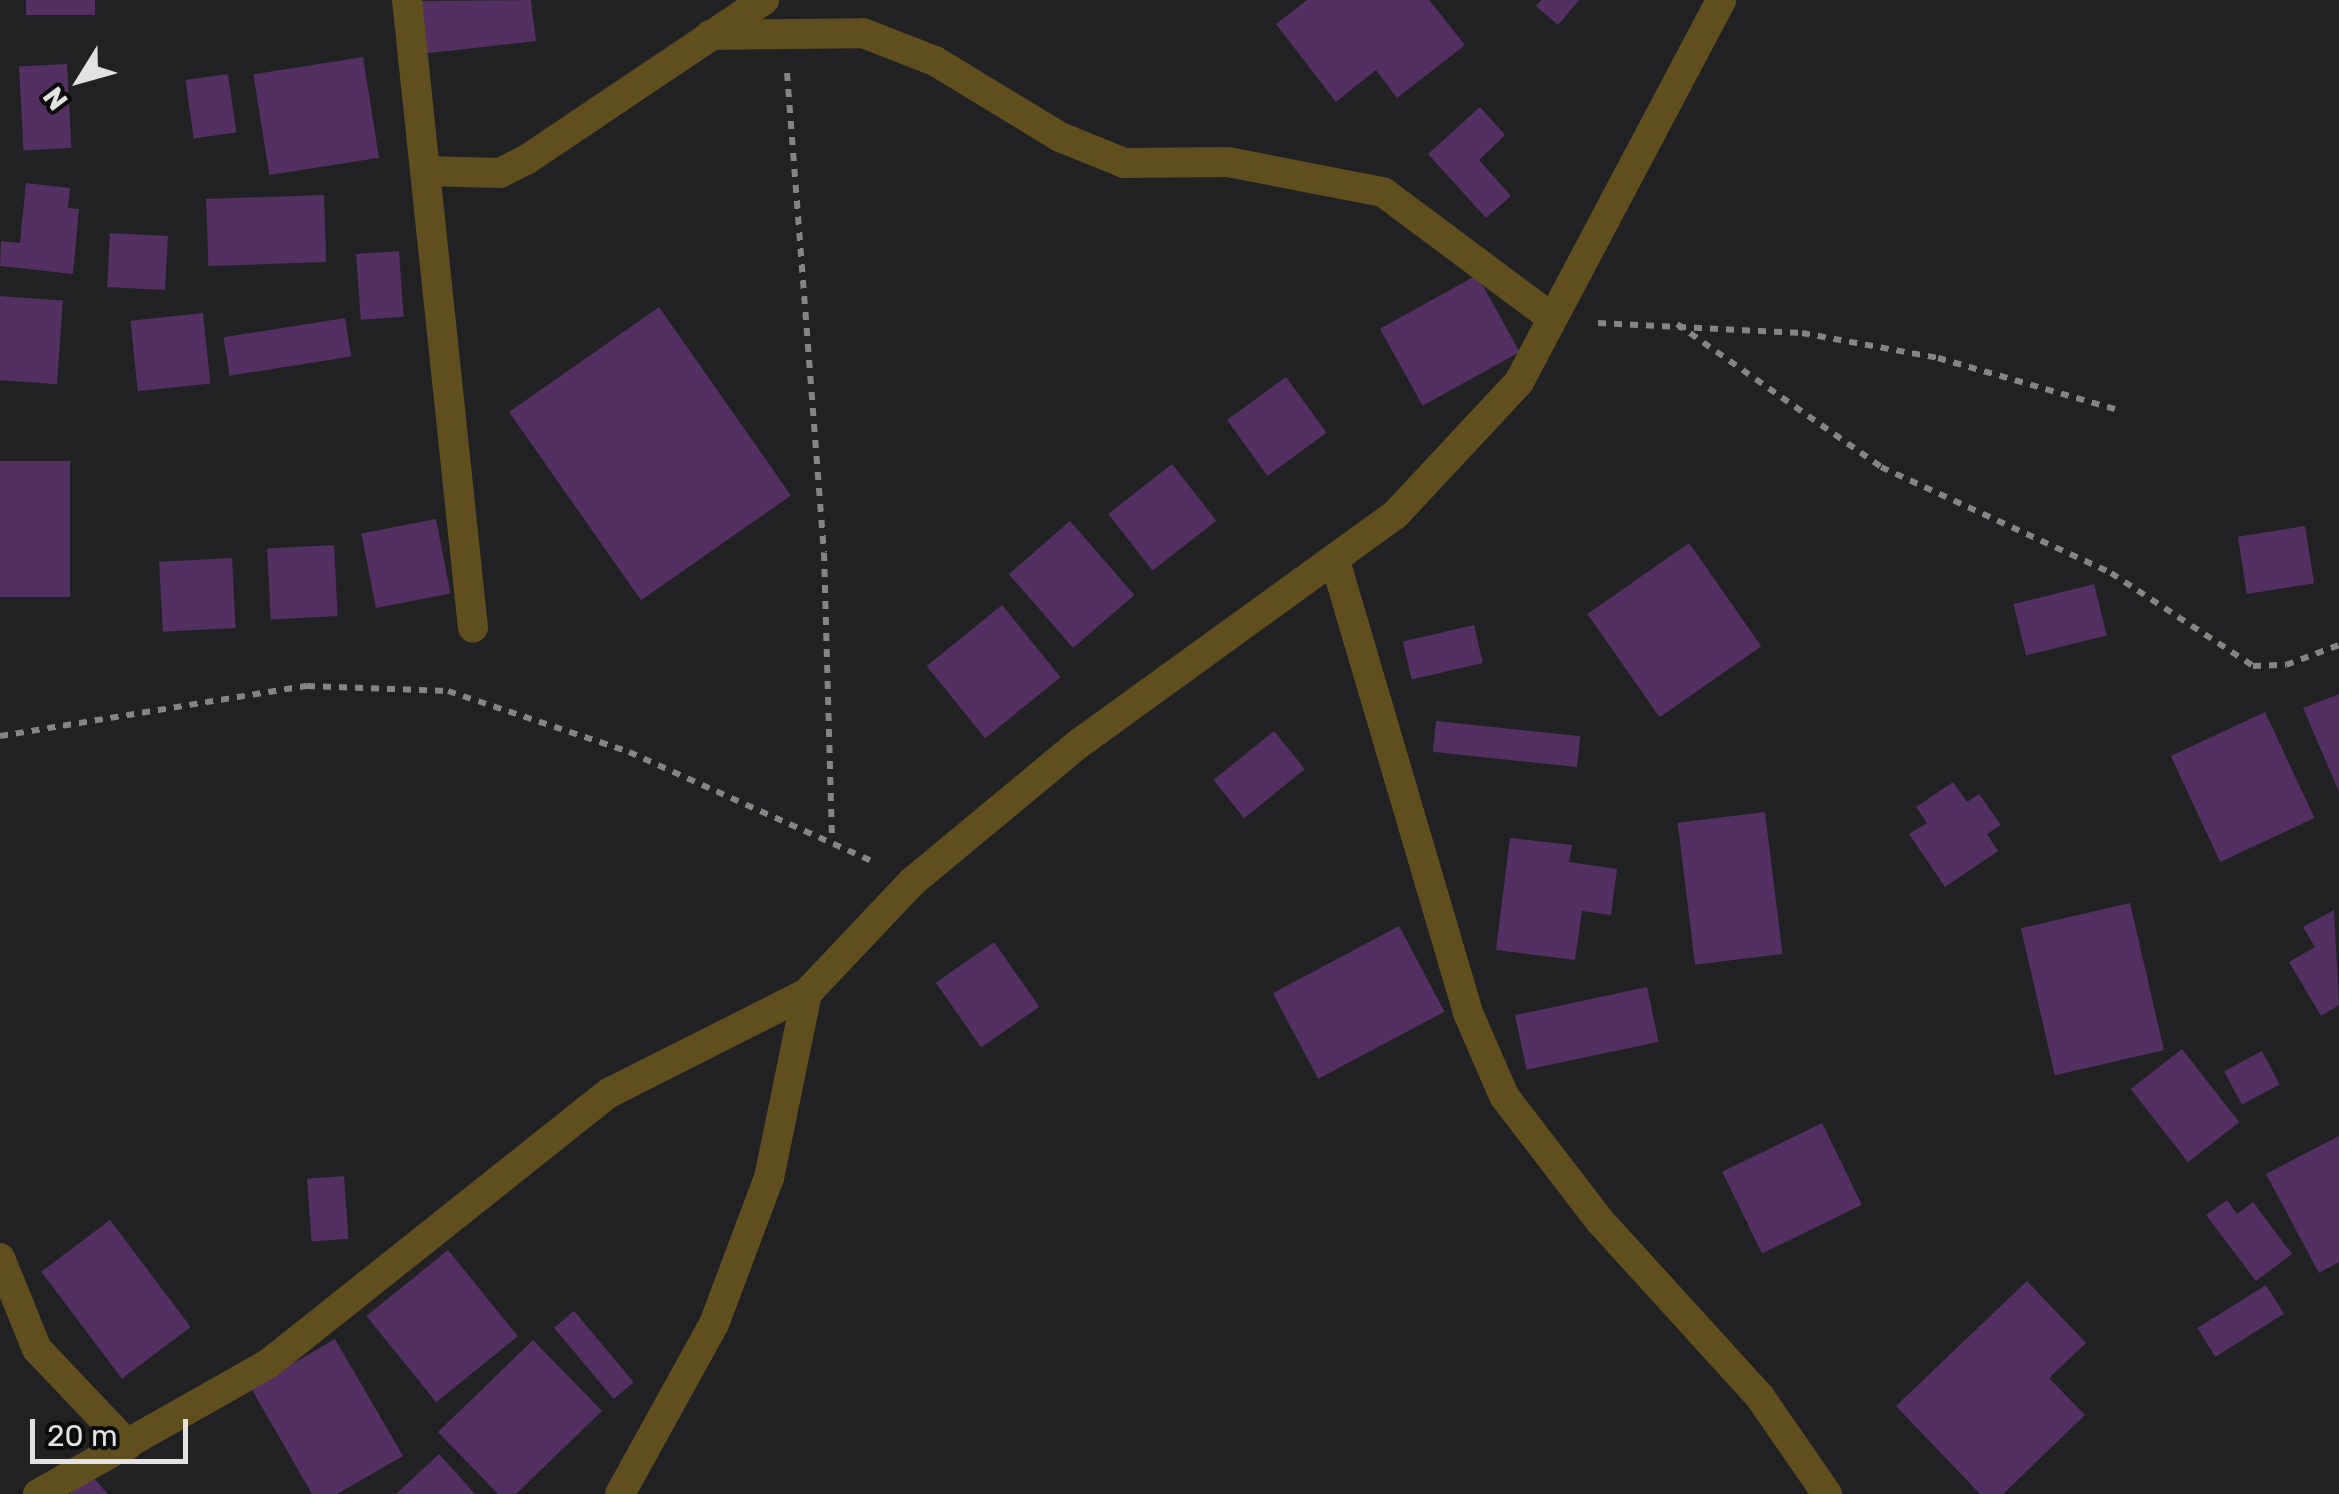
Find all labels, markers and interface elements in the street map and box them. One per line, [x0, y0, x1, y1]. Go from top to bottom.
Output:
north arrow [30, 30, 130, 130]
text: N [36, 80, 75, 116]
scale bar [35, 1399, 192, 1461]
text: 20 m [47, 1418, 118, 1454]

